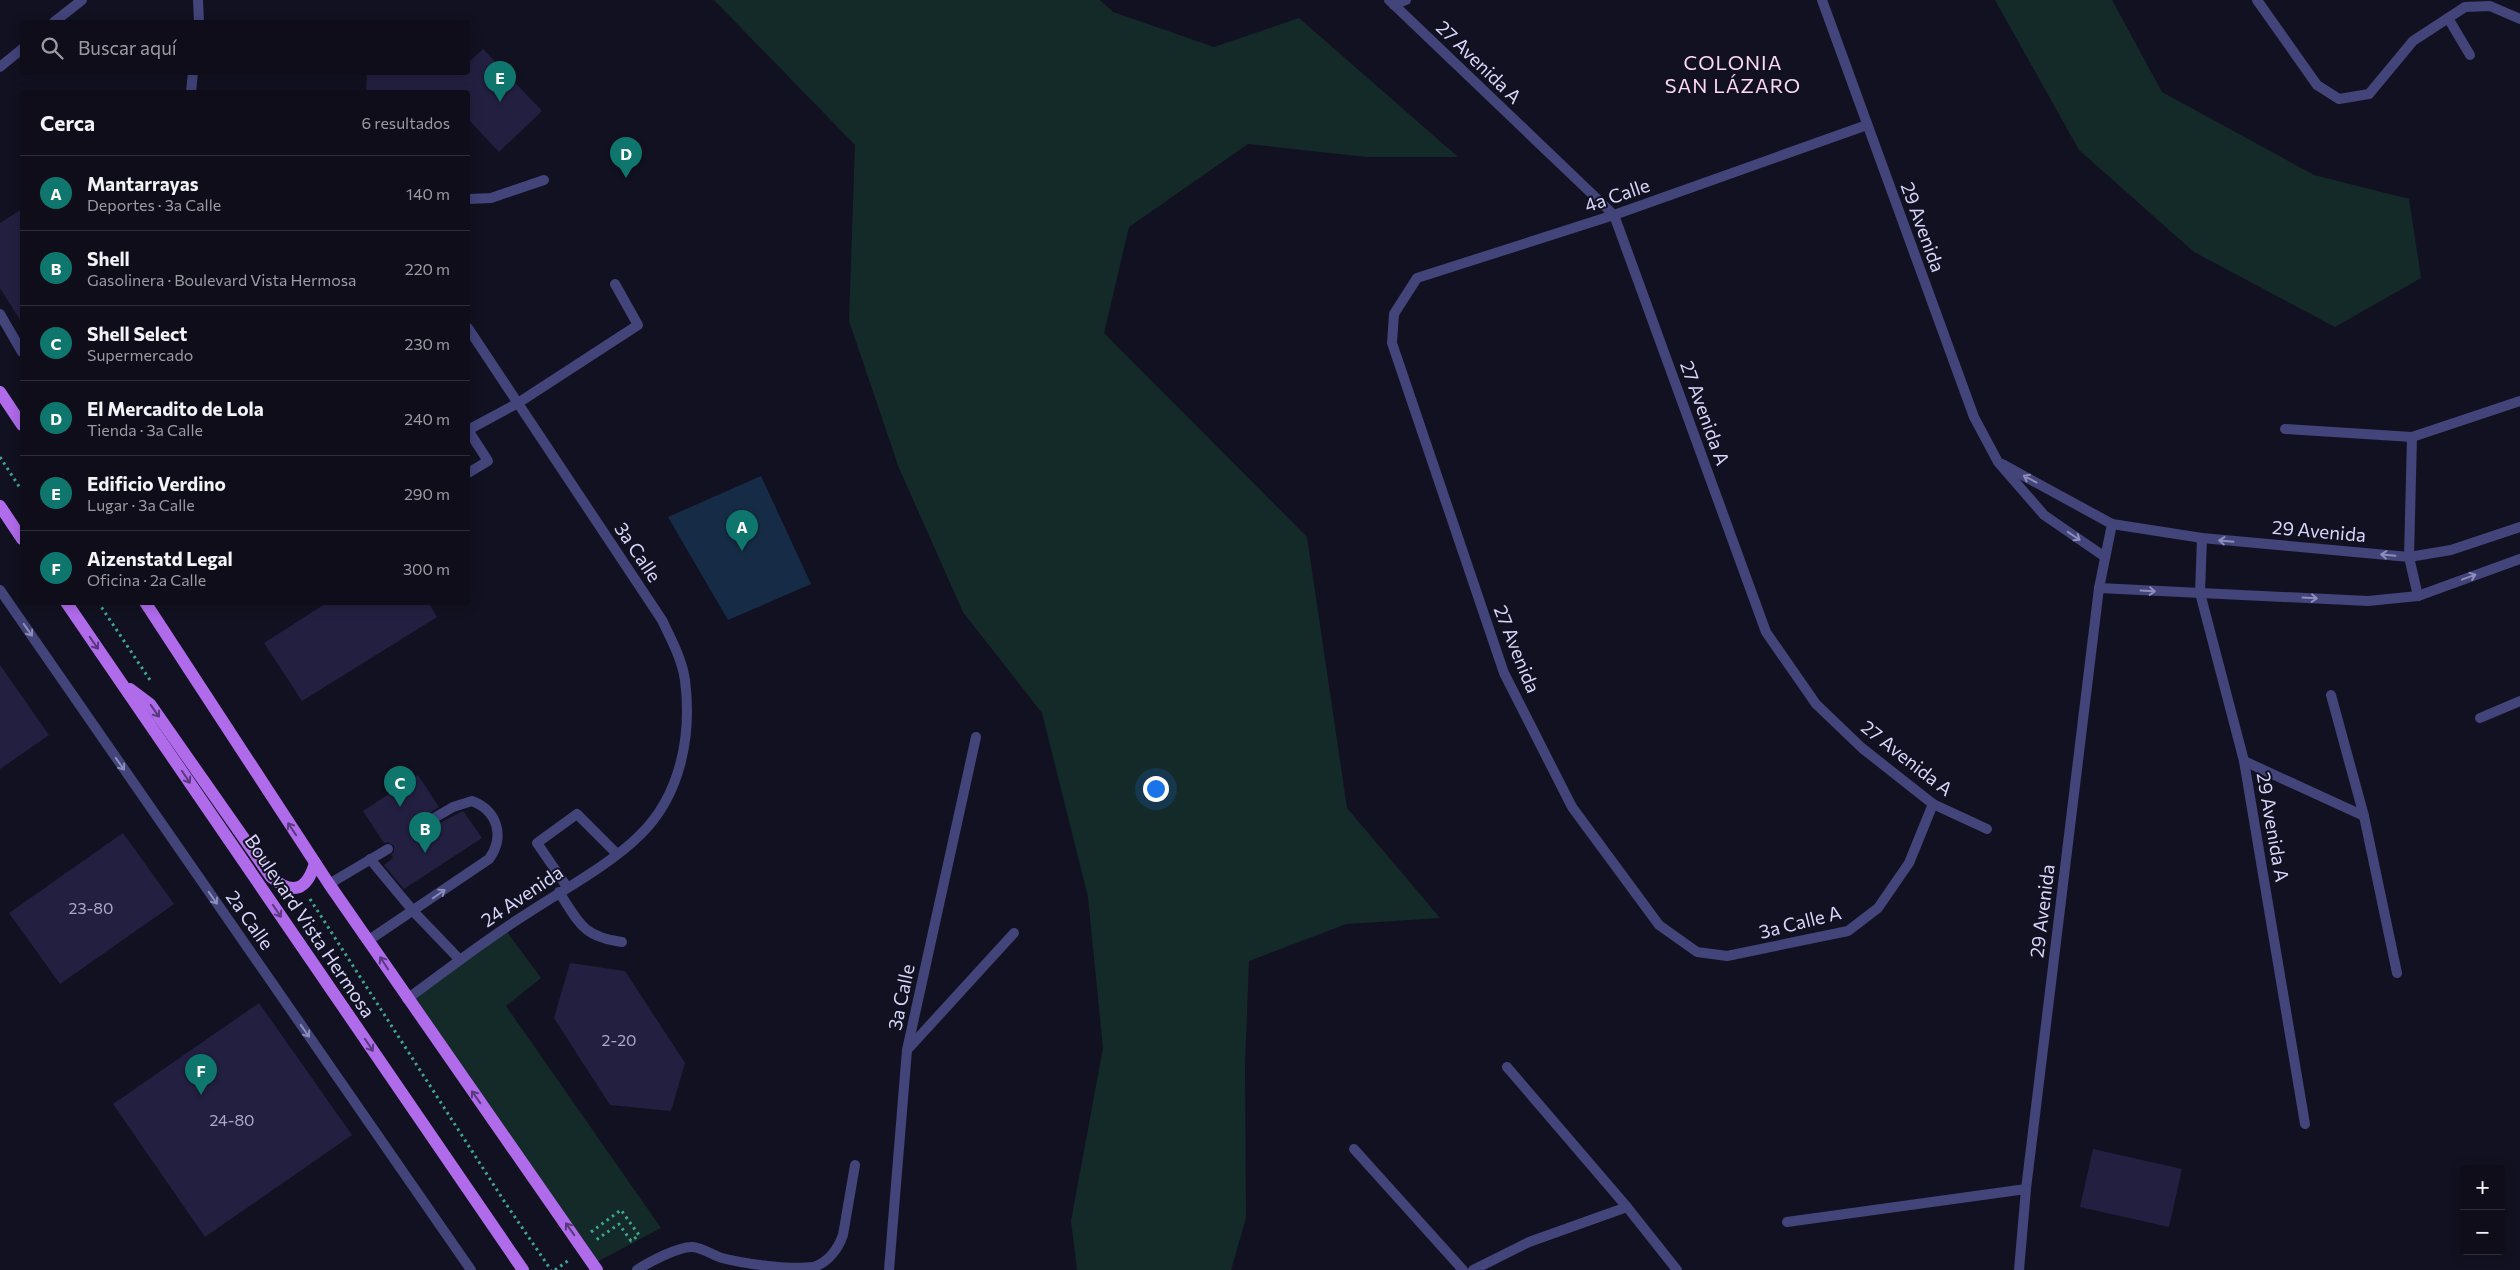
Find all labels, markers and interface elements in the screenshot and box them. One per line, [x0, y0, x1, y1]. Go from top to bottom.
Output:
street label: 27 Avenida A [1432, 15, 1527, 108]
search box [20, 20, 470, 75]
icon: search [38, 34, 66, 62]
text: Buscar aquí [78, 36, 177, 59]
district label: COLONIA SAN LÁZARO [1665, 50, 1801, 97]
pin: E [484, 61, 516, 102]
text: Cerca [40, 110, 95, 135]
text: 6 resultados [362, 113, 450, 132]
pin: D [610, 137, 642, 178]
text: Mantarrayas [87, 172, 199, 195]
street label: 4a Calle [1581, 173, 1653, 216]
street label: 29 Avenida [1897, 179, 1950, 275]
text: A [50, 184, 62, 203]
text: 140 m [406, 184, 450, 203]
text: Deportes · 3a Calle [87, 195, 221, 214]
text: Shell [87, 247, 130, 270]
text: B [51, 259, 61, 278]
text: 220 m [405, 259, 450, 278]
text: Gasolinera · Boulevard Vista Hermosa [87, 270, 356, 289]
text: Shell Select [87, 322, 187, 345]
text: C [51, 334, 61, 353]
text: 230 m [405, 334, 450, 353]
text: Supermercado [87, 345, 193, 364]
street label: 27 Avenida A [1676, 357, 1735, 468]
text: El Mercadito de Lola [87, 397, 264, 420]
text: D [50, 409, 62, 428]
text: 240 m [404, 409, 450, 428]
text: Tienda · 3a Calle [87, 420, 203, 439]
text: Edificio Verdino [87, 472, 226, 495]
one-way arrow [2023, 474, 2038, 484]
text: E [51, 484, 61, 503]
text: 290 m [404, 484, 450, 503]
text: Lugar · 3a Calle [87, 495, 195, 514]
pin: A [726, 510, 758, 551]
street label: 29 Avenida [2271, 515, 2367, 546]
street label: 3a Calle [610, 517, 667, 586]
one-way arrow [2067, 531, 2081, 541]
one-way arrow [2219, 536, 2235, 545]
text: Aizenstatd Legal [87, 547, 233, 570]
one-way arrow [2381, 550, 2397, 560]
text: F [51, 559, 61, 578]
text: 300 m [403, 559, 450, 578]
text: Oficina · 2a Calle [87, 570, 206, 589]
one-way arrow [2461, 572, 2476, 581]
one-way arrow [2140, 586, 2156, 595]
one-way arrow [2302, 594, 2318, 603]
street label: 27 Avenida [1489, 602, 1545, 696]
one-way arrow [23, 623, 33, 637]
one-way arrow [89, 635, 99, 649]
one-way arrow [150, 704, 160, 718]
street label: 27 Avenida A [1857, 715, 1957, 800]
one-way arrow [115, 757, 125, 771]
pin: C [384, 766, 416, 807]
one-way arrow [181, 770, 191, 784]
street label: 29 Avenida A [2253, 770, 2294, 884]
your location [1143, 776, 1169, 802]
pin: B [409, 812, 441, 853]
one-way arrow [287, 822, 297, 836]
street label: Boulevard Vista Hermosa [240, 830, 380, 1022]
street label: 24 Avenida [476, 860, 567, 931]
street label: 29 Avenida [2024, 863, 2059, 959]
street label: 2a Calle [222, 886, 279, 954]
one-way arrow [431, 889, 445, 899]
one-way arrow [208, 890, 218, 904]
house number: 23-80 [69, 898, 113, 917]
street label: 3a Calle A [1756, 900, 1843, 943]
one-way arrow [272, 904, 282, 918]
one-way arrow [379, 957, 389, 971]
street label: 3a Calle [882, 962, 919, 1032]
one-way arrow [300, 1024, 310, 1038]
house number: 2-20 [602, 1030, 636, 1049]
one-way arrow [364, 1038, 374, 1052]
pin: F [185, 1054, 217, 1095]
one-way arrow [471, 1090, 481, 1104]
house number: 24-80 [209, 1110, 255, 1129]
map controls [2460, 1165, 2505, 1255]
button: + [2460, 1165, 2505, 1210]
button: − [2460, 1210, 2505, 1255]
one-way arrow [565, 1223, 575, 1237]

